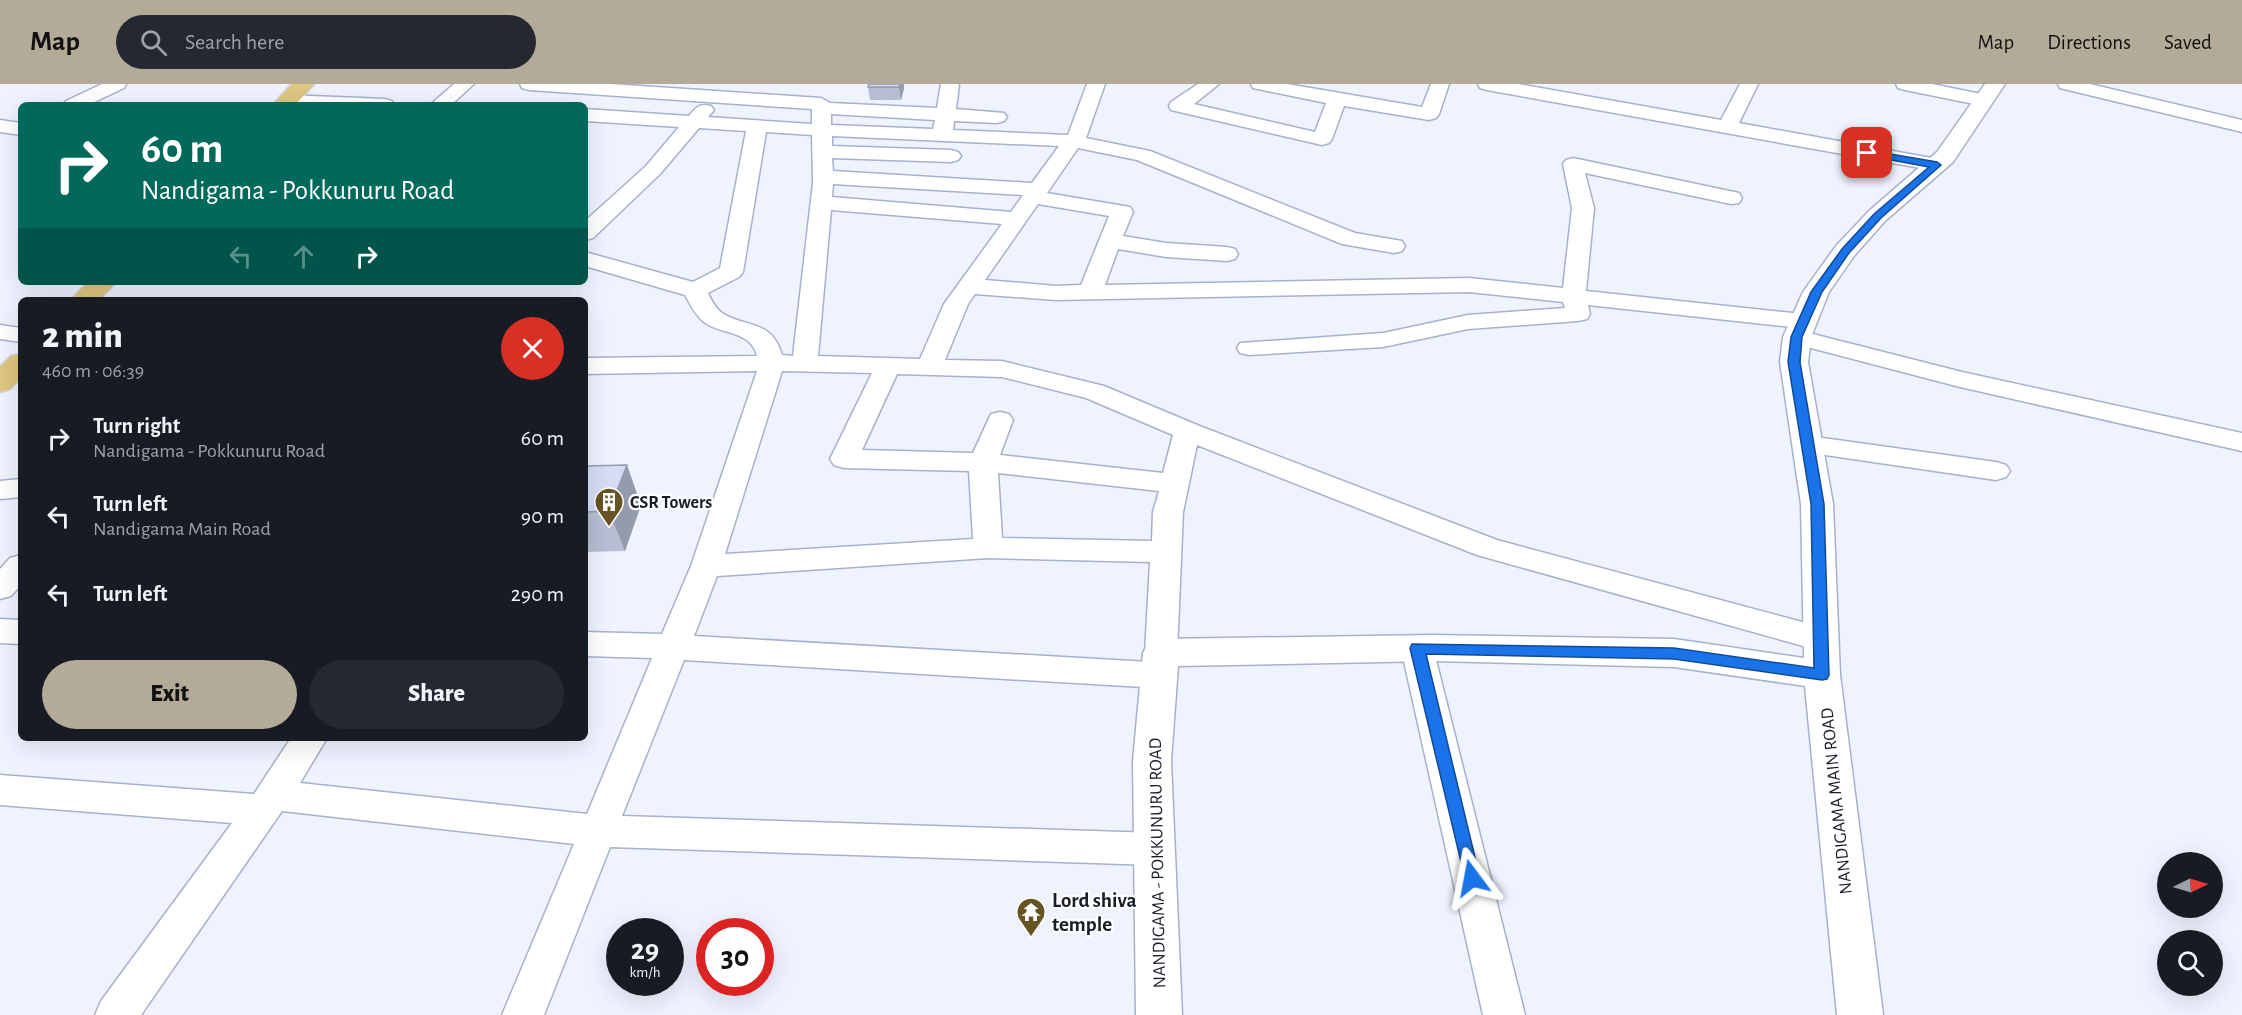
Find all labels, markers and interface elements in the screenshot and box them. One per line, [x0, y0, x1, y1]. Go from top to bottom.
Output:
search box [116, 15, 536, 69]
icon: search [137, 26, 170, 59]
text: Map [30, 28, 80, 56]
text: Search here [185, 31, 284, 53]
text: Map [1978, 32, 2014, 53]
text: Directions [2047, 32, 2131, 53]
text: Saved [2164, 32, 2212, 53]
icon: right [42, 126, 120, 204]
pin [1841, 127, 1892, 178]
text: 60 m [141, 128, 223, 170]
icon: arrive [1850, 136, 1883, 169]
text: Nandigama - Pokkunuru Road [141, 177, 454, 204]
icon: left [224, 240, 257, 273]
icon: ahead [287, 240, 320, 273]
icon: right [350, 240, 383, 273]
button: close [501, 317, 564, 380]
text: 2 min [42, 318, 123, 354]
text: 460 m · 06:39 [42, 361, 144, 381]
text: Turn right [93, 415, 180, 437]
icon: right [42, 422, 75, 455]
text: 60 m [521, 427, 564, 449]
text: Nandigama - Pokkunuru Road [93, 441, 325, 461]
building icon: CSR Towers [593, 486, 625, 528]
text: Turn left [93, 493, 167, 515]
place label: CSR Towers [630, 494, 712, 512]
icon: left [42, 500, 75, 533]
text: 90 m [521, 505, 564, 527]
text: Nandigama Main Road [93, 519, 271, 539]
icon: left [42, 578, 75, 611]
text: Turn left [93, 583, 167, 605]
text: 290 m [511, 583, 564, 605]
button: Exit [42, 660, 297, 729]
button: Share [309, 660, 564, 729]
street label: NANDIGAMA MAIN ROAD [1818, 707, 1856, 895]
street label: NANDIGAMA - POKKUNURU ROAD [1147, 738, 1169, 988]
position arrow [1440, 846, 1504, 910]
north arrow [2157, 852, 2223, 918]
map controls [2157, 852, 2223, 996]
place label: Lord shiva temple [1052, 890, 1137, 935]
temple icon: Lord shiva temple [1015, 896, 1047, 938]
speed limit sign: 30 [696, 918, 774, 996]
button: search [2157, 930, 2223, 996]
text: 29 [631, 935, 659, 965]
text: km/h [630, 965, 660, 980]

